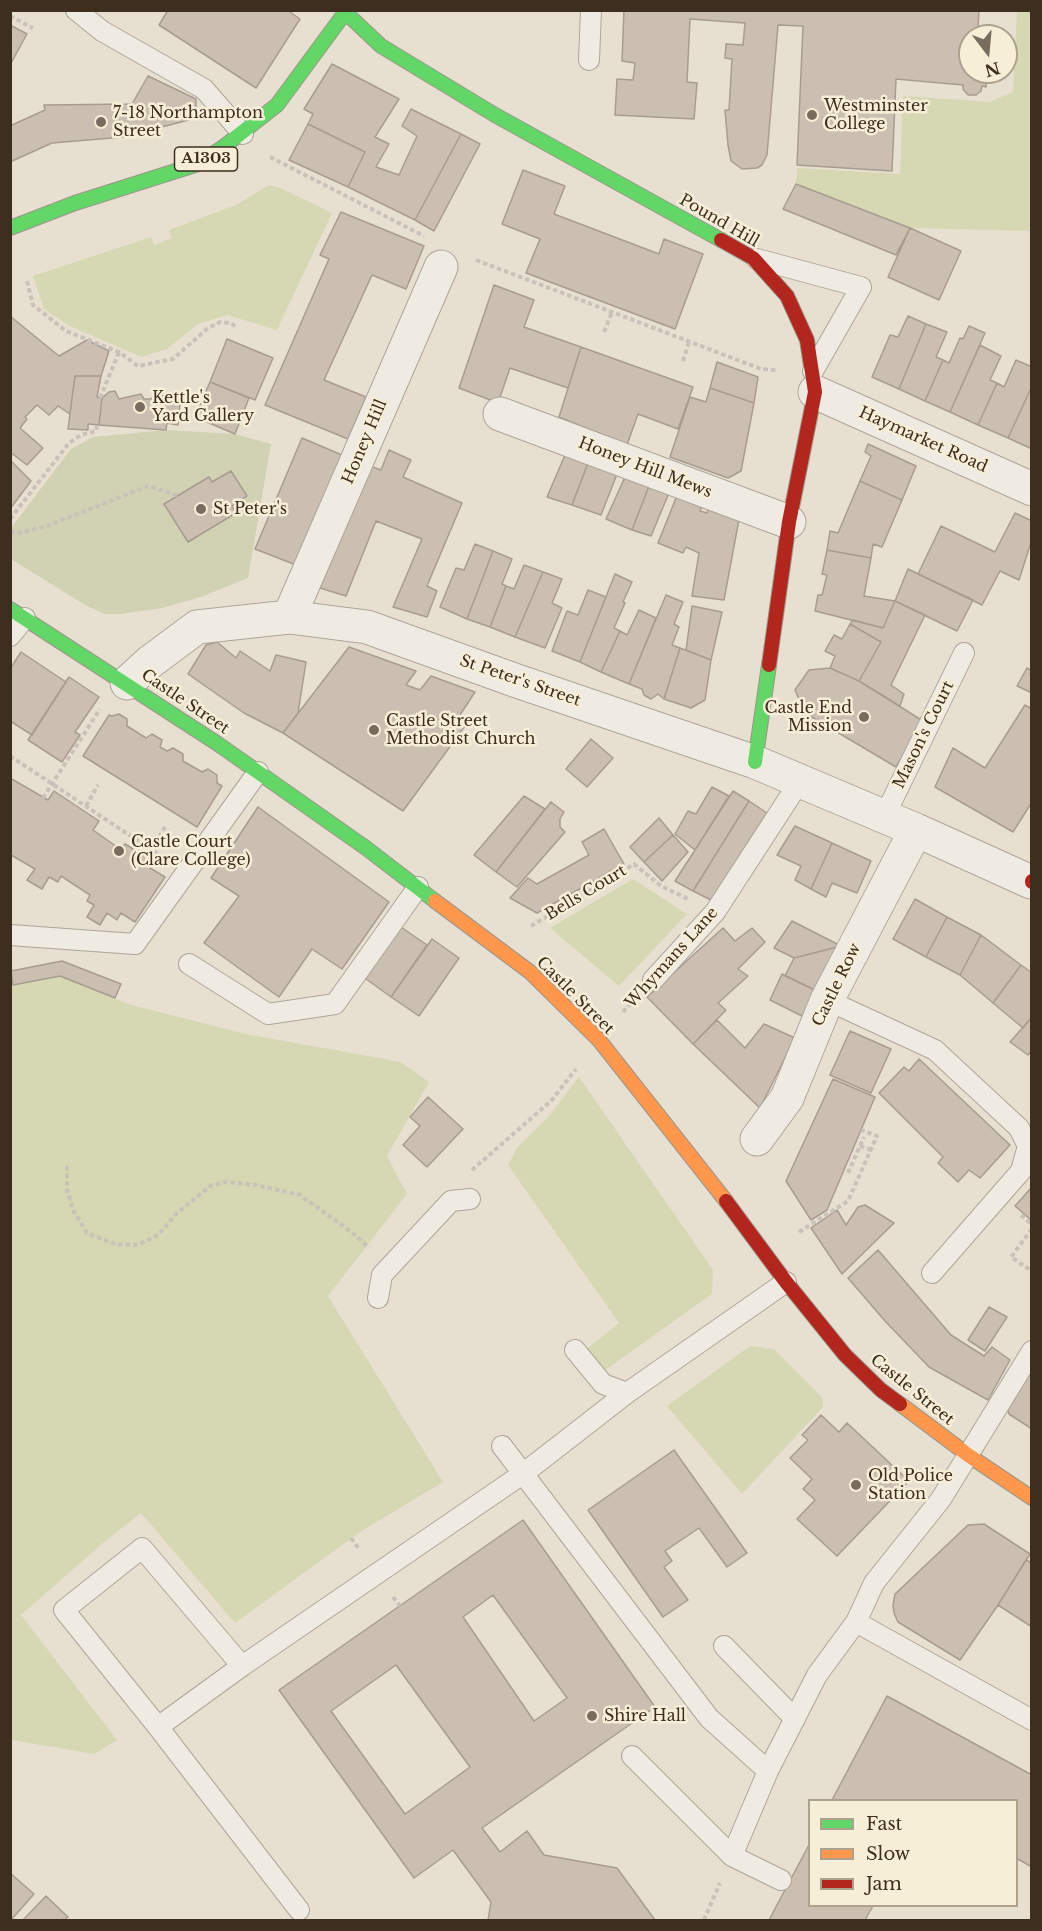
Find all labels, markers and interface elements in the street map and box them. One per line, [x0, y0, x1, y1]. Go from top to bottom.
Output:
north arrow [958, 24, 1018, 84]
text: N [982, 58, 1002, 81]
place label: Westminster College [824, 96, 928, 134]
place label: 7-18 Northampton Street [113, 103, 263, 141]
marker: Westminster College [805, 108, 819, 122]
marker: 7-18 Northampton Street [94, 115, 108, 129]
road number: A1303 [174, 147, 238, 171]
street label: Pound Hill [676, 190, 762, 252]
place label: Kettle's Yard Gallery [152, 388, 254, 426]
street label: Honey Hill [339, 397, 391, 487]
marker: Kettle's Yard Gallery [133, 400, 147, 414]
street label: Haymarket Road [856, 403, 990, 477]
street label: Honey Hill Mews [575, 434, 715, 502]
place label: St Peter's [213, 499, 287, 519]
marker: St Peter's [194, 502, 208, 516]
street label: St Peter's Street [457, 651, 583, 711]
street label: Castle Street [137, 665, 233, 739]
street label: Mason's Court [890, 678, 958, 792]
place label: Castle End Mission [765, 698, 852, 736]
marker: Castle End Mission [857, 710, 871, 724]
place label: Castle Street Methodist Church [386, 711, 535, 749]
marker: Castle Street Methodist Church [367, 723, 381, 737]
place label: Castle Court (Clare College) [131, 832, 250, 870]
marker: Castle Court (Clare College) [112, 844, 126, 858]
street label: Bells Court [542, 861, 630, 925]
street label: Whymans Lane [621, 903, 723, 1013]
street label: Castle Row [809, 940, 865, 1030]
street label: Castle Street [532, 953, 618, 1039]
street label: Castle Street [866, 1350, 958, 1430]
place label: Old Police Station [868, 1466, 953, 1504]
marker: Old Police Station [849, 1478, 863, 1492]
place label: Shire Hall [604, 1706, 686, 1726]
marker: Shire Hall [585, 1709, 599, 1723]
legend [808, 1799, 1018, 1907]
text: Fast [866, 1813, 902, 1835]
text: Slow [866, 1843, 910, 1865]
text: Jam [866, 1873, 902, 1895]

